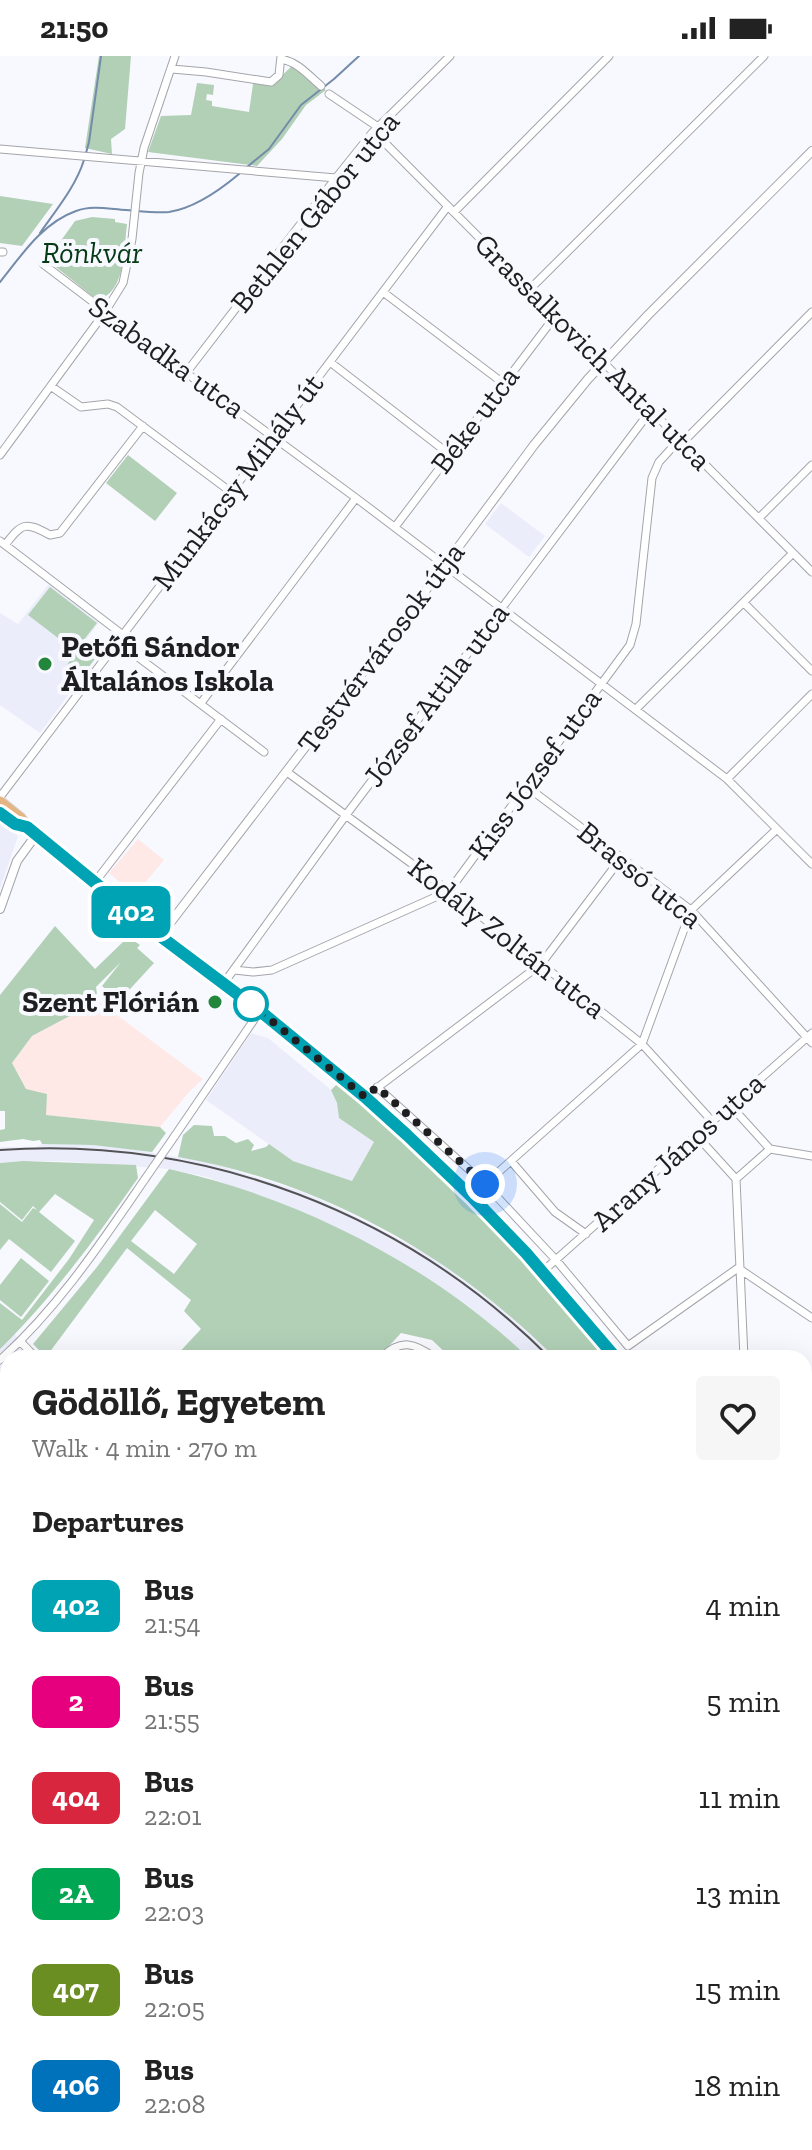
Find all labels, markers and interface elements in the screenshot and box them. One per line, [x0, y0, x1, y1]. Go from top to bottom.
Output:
text: 21:50 [40, 10, 109, 46]
street label: Bethlen Gábor utca [223, 104, 407, 320]
street label: Grassalkovich Antal utca [467, 226, 719, 478]
park label: Rönkvár [42, 235, 143, 271]
street label: Szabadka utca [82, 288, 252, 426]
street label: Béke utca [423, 359, 527, 481]
street label: Munkácsy Mihály út [145, 367, 331, 597]
street label: Testvérvárosok útja [290, 535, 472, 761]
street label: József Attila utca [355, 596, 517, 794]
place label: Petőfi Sándor Általános Iskola [61, 629, 274, 699]
marker: Petőfi Sándor Általános Iskola [36, 655, 54, 673]
street label: Kiss József utca [461, 682, 609, 866]
street label: Brassó utca [570, 814, 710, 936]
street label: Kodály Zoltán utca [401, 850, 613, 1026]
line badge: 402 [85, 886, 177, 938]
text: 402 [107, 895, 155, 928]
place label: Szent Flórián [22, 984, 199, 1020]
unlabelled marker [234, 987, 268, 1021]
marker: Szent Flórián [206, 993, 224, 1011]
street label: Arany János utca [584, 1065, 772, 1239]
your location [465, 1164, 505, 1204]
button: heart [696, 1376, 780, 1460]
text: Gödöllő, Egyetem [32, 1379, 325, 1425]
text: Walk · 4 min · 270 m [32, 1432, 257, 1464]
text: Departures [32, 1504, 184, 1540]
text: Bus [144, 1572, 194, 1608]
text: 4 min [706, 1588, 780, 1624]
text: 402 [52, 1589, 100, 1622]
text: 21:54 [144, 1608, 201, 1640]
text: Bus [144, 1668, 194, 1704]
text: 5 min [706, 1684, 780, 1720]
text: 2 [68, 1685, 84, 1718]
text: 21:55 [144, 1704, 200, 1736]
text: Bus [144, 1764, 194, 1800]
text: 11 min [699, 1780, 780, 1816]
text: 404 [52, 1781, 100, 1814]
text: 22:01 [144, 1800, 202, 1832]
text: Bus [144, 1860, 194, 1896]
text: 13 min [695, 1876, 780, 1912]
text: 2A [59, 1877, 93, 1910]
text: 22:03 [144, 1896, 204, 1928]
text: Bus [144, 1956, 194, 1992]
text: 15 min [695, 1972, 780, 2008]
text: 407 [53, 1973, 99, 2006]
text: 22:05 [144, 1992, 205, 2024]
text: Bus [144, 2052, 194, 2088]
text: 18 min [694, 2068, 780, 2104]
text: 406 [52, 2069, 100, 2102]
text: 22:08 [144, 2088, 206, 2120]

